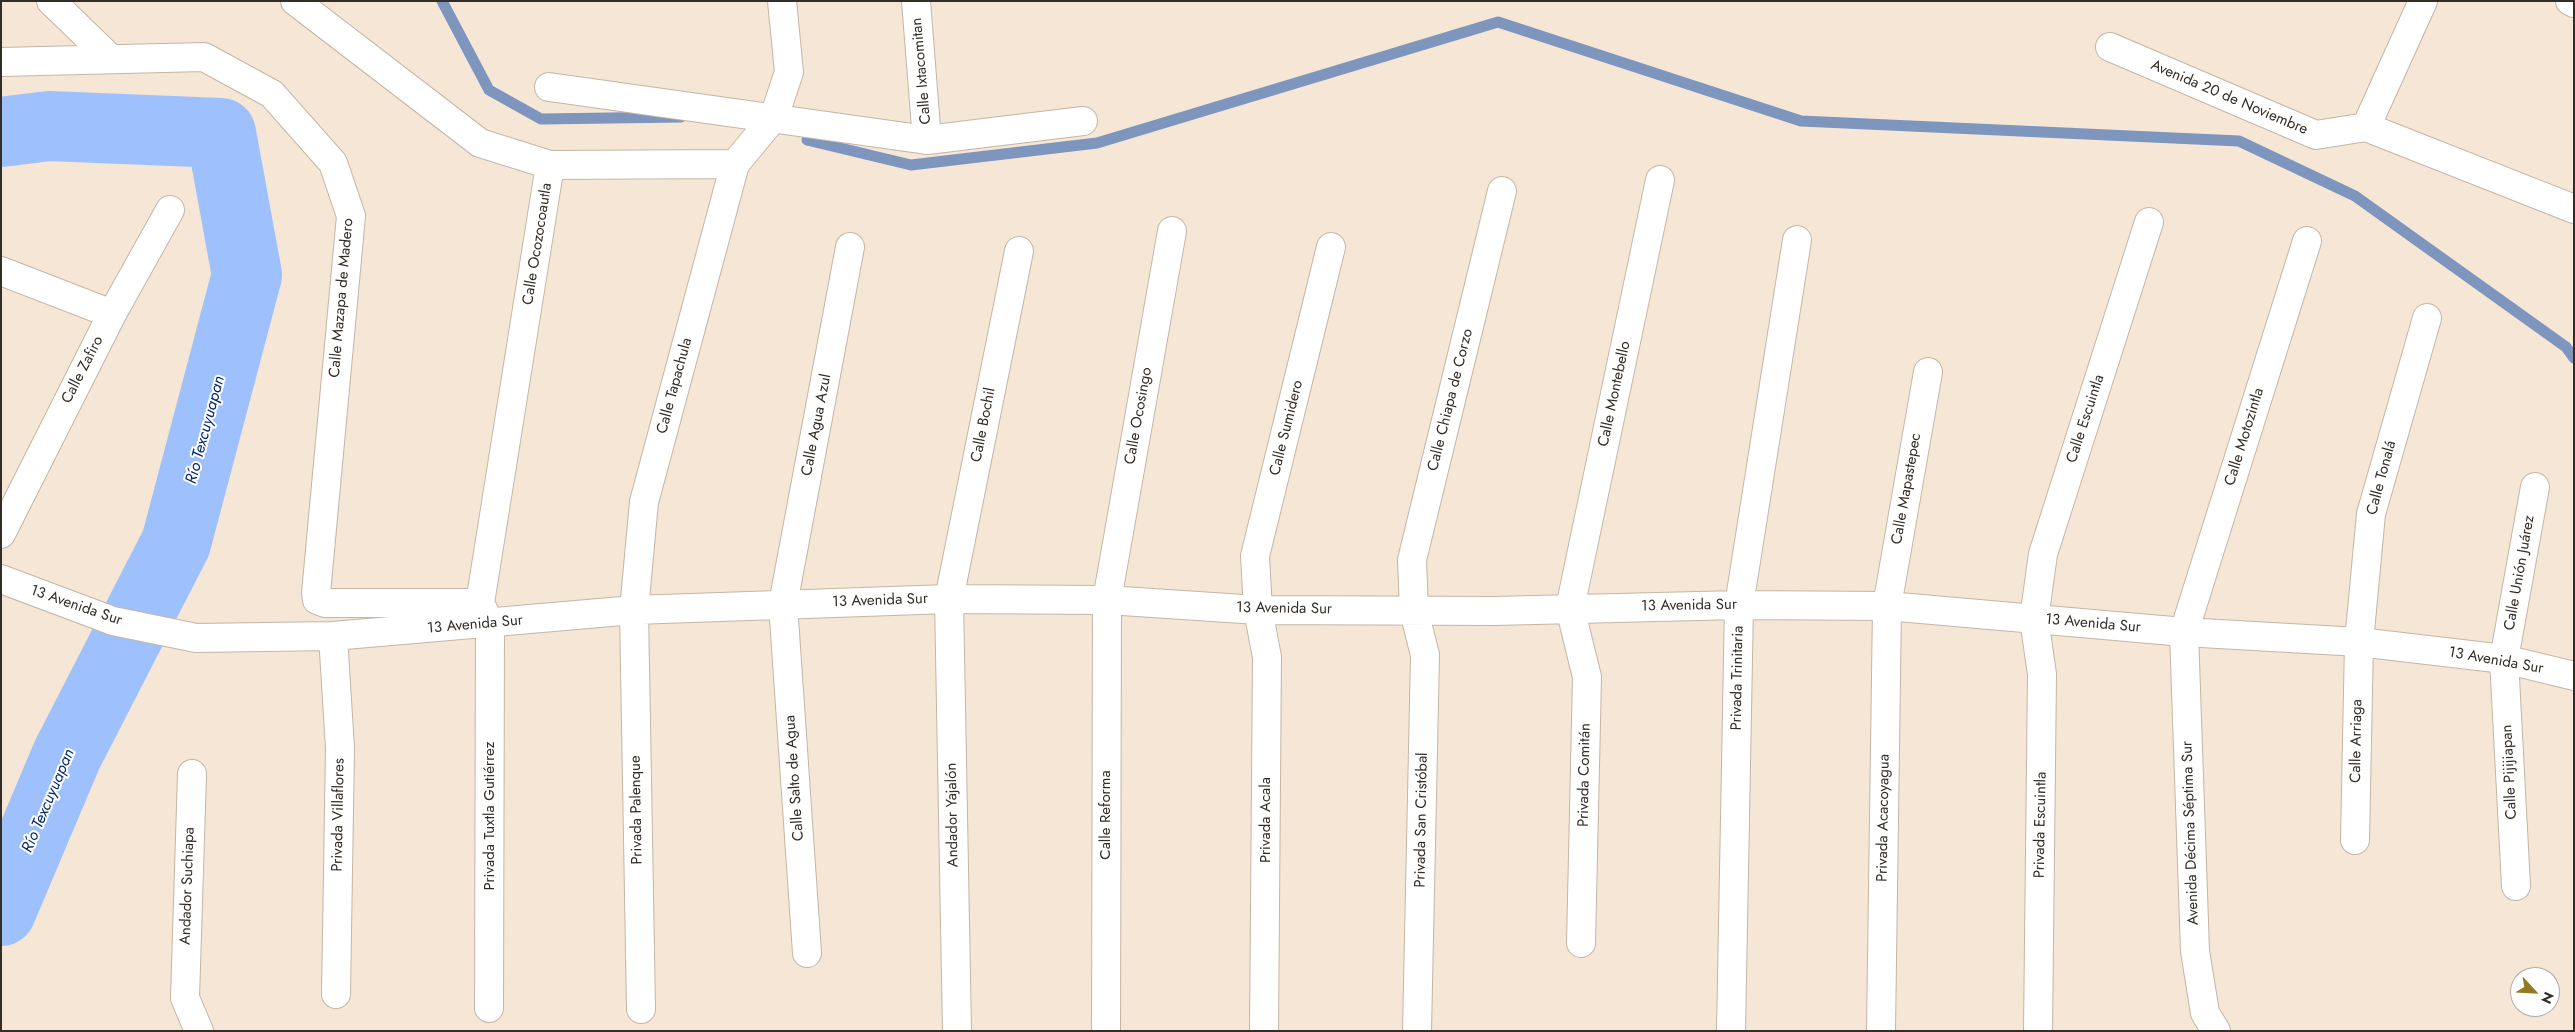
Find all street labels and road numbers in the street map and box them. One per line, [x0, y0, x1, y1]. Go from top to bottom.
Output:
street label: Calle Ixtacomitan [908, 17, 936, 125]
street label: Avenida 20 de Noviembre [2148, 57, 2310, 139]
street label: Calle Ocozocoautla [519, 182, 557, 306]
street label: Calle Mazapa de Madero [326, 218, 358, 378]
street label: Calle Chiapa de Corzo [1425, 327, 1477, 473]
street label: Calle Zafiro [58, 333, 108, 407]
street label: Calle Tapachula [654, 336, 696, 436]
street label: Calle Montebello [1595, 340, 1635, 448]
street label: Calle Ocosingo [1122, 366, 1156, 466]
street label: Calle Escuintla [2063, 372, 2109, 466]
street label: Calle Agua Azul [798, 373, 836, 477]
street label: Calle Sumidero [1266, 378, 1308, 478]
street label: Calle Bochil [968, 386, 1000, 464]
street label: Calle Motozintla [2222, 386, 2268, 488]
street label: Calle Mapastepec [1888, 432, 1926, 546]
street label: Calle Tonalá [2363, 439, 2401, 517]
street label: Calle Unión Juárez [2501, 514, 2539, 632]
street label: 13 Avenida Sur [28, 582, 124, 630]
street label: 13 Avenida Sur [832, 590, 928, 612]
street label: 13 Avenida Sur [1641, 596, 1737, 616]
street label: 13 Avenida Sur [1236, 599, 1332, 619]
street label: 13 Avenida Sur [2044, 611, 2142, 637]
street label: 13 Avenida Sur [426, 612, 524, 638]
street label: Privada Trinitaria [1728, 625, 1748, 731]
street label: 13 Avenida Sur [2447, 644, 2545, 678]
street label: Calle Arriaga [2347, 699, 2367, 783]
street label: Calle Salto de Agua [782, 714, 808, 842]
street label: Privada Comitán [1575, 723, 1595, 827]
street label: Calle Pijijiapan [2499, 724, 2521, 820]
street label: Avenida Décima Séptima Sur [2179, 741, 2203, 925]
street label: Privada Tuxtla Gutiérrez [481, 742, 499, 890]
street label: Privada San Cristóbal [1412, 752, 1432, 888]
street label: Privada Acacoyagua [1874, 754, 1894, 882]
street label: Privada Palenque [627, 755, 647, 865]
street label: Privada Villaflores [329, 758, 349, 872]
street label: Andador Yajalón [943, 763, 963, 867]
street label: Calle Reforma [1097, 770, 1115, 860]
street label: Privada Escuintla [2031, 772, 2051, 878]
street label: Privada Acala [1257, 777, 1275, 863]
street label: Andador Suchiapa [177, 827, 199, 945]

